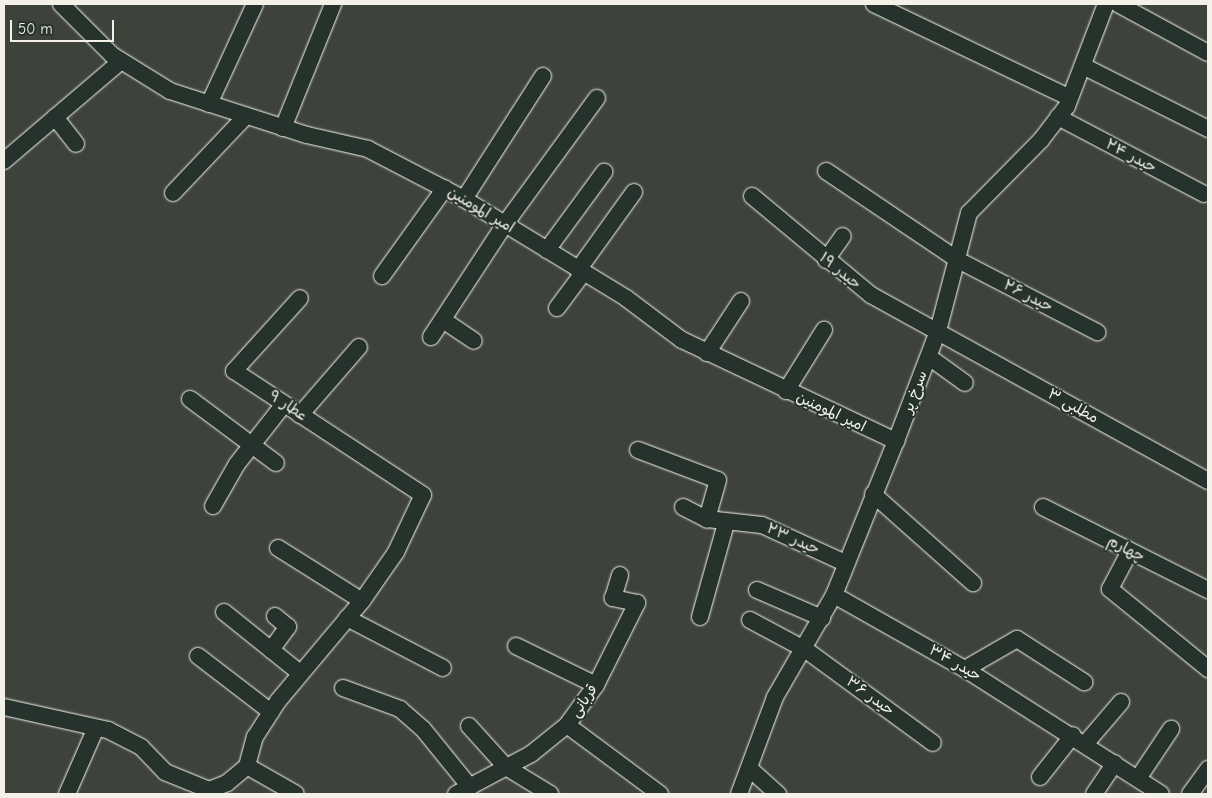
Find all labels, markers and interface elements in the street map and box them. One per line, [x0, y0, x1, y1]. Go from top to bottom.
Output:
scale bar [12, 10, 116, 42]
text: 50 m [18, 20, 53, 38]
street label: حیدر ۲۴ [1102, 135, 1160, 177]
street label: امیر المومنین [444, 183, 518, 237]
street label: حیدر ۱۹ [815, 249, 865, 293]
street label: حیدر ۲۶ [1000, 276, 1056, 316]
street label: سرخ پر [899, 368, 931, 416]
street label: مطلبی ۳ [1044, 385, 1102, 427]
street label: عطار ۹ [265, 387, 311, 425]
street label: امیر المومنین [793, 388, 869, 436]
street label: حیدر ۲۳ [764, 519, 822, 559]
street label: چهارم [1104, 532, 1148, 566]
street label: حیدر ۳۴ [926, 641, 984, 685]
street label: حیدر ۳۶ [842, 673, 898, 719]
street label: قربانی [566, 681, 602, 721]

